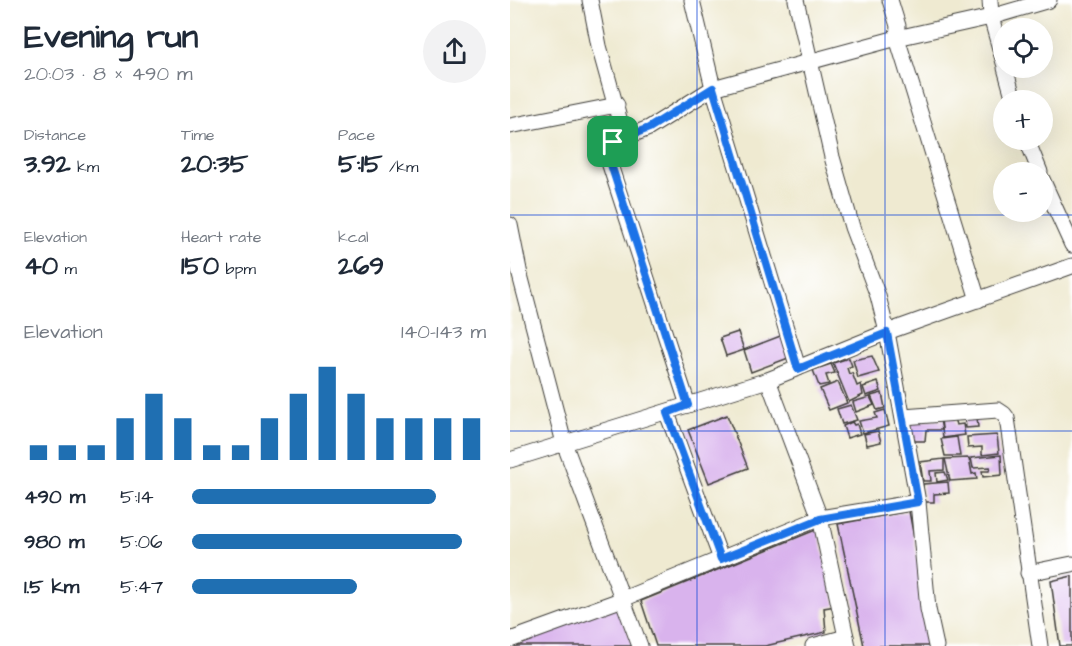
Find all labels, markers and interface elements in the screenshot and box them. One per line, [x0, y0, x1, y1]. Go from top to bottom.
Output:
text: Evening run [24, 14, 198, 60]
map controls [993, 18, 1053, 222]
button: locate [993, 18, 1053, 78]
button: share [423, 20, 486, 83]
text: 20:03 · 8 × 490 m [24, 60, 193, 88]
button: + [993, 90, 1053, 150]
pin [587, 116, 638, 167]
text: Distance [24, 124, 86, 146]
text: Time [181, 124, 215, 146]
text: Pace [338, 124, 375, 146]
icon: arrive [596, 125, 629, 158]
text: 3.92 [24, 146, 71, 182]
text: 20:35 [181, 146, 248, 182]
text: 5:15 [338, 146, 382, 182]
text: km [71, 156, 99, 178]
text: /km [382, 156, 418, 178]
button: − [993, 162, 1053, 222]
text: Elevation [24, 226, 87, 248]
text: Heart rate [181, 226, 261, 248]
text: kcal [338, 226, 369, 248]
text: 40 [24, 248, 58, 284]
text: 150 [181, 248, 219, 284]
text: 269 [338, 248, 384, 284]
text: m [58, 258, 77, 280]
text: bpm [219, 258, 256, 280]
text: Elevation [24, 318, 103, 346]
text: 140–143 m [401, 318, 486, 346]
text: 490 m [24, 483, 85, 511]
text: 5:14 [120, 483, 154, 511]
text: 980 m [24, 528, 85, 556]
text: 5:06 [120, 528, 163, 556]
text: 1.5 km [24, 573, 79, 601]
text: 5:47 [120, 573, 163, 601]

